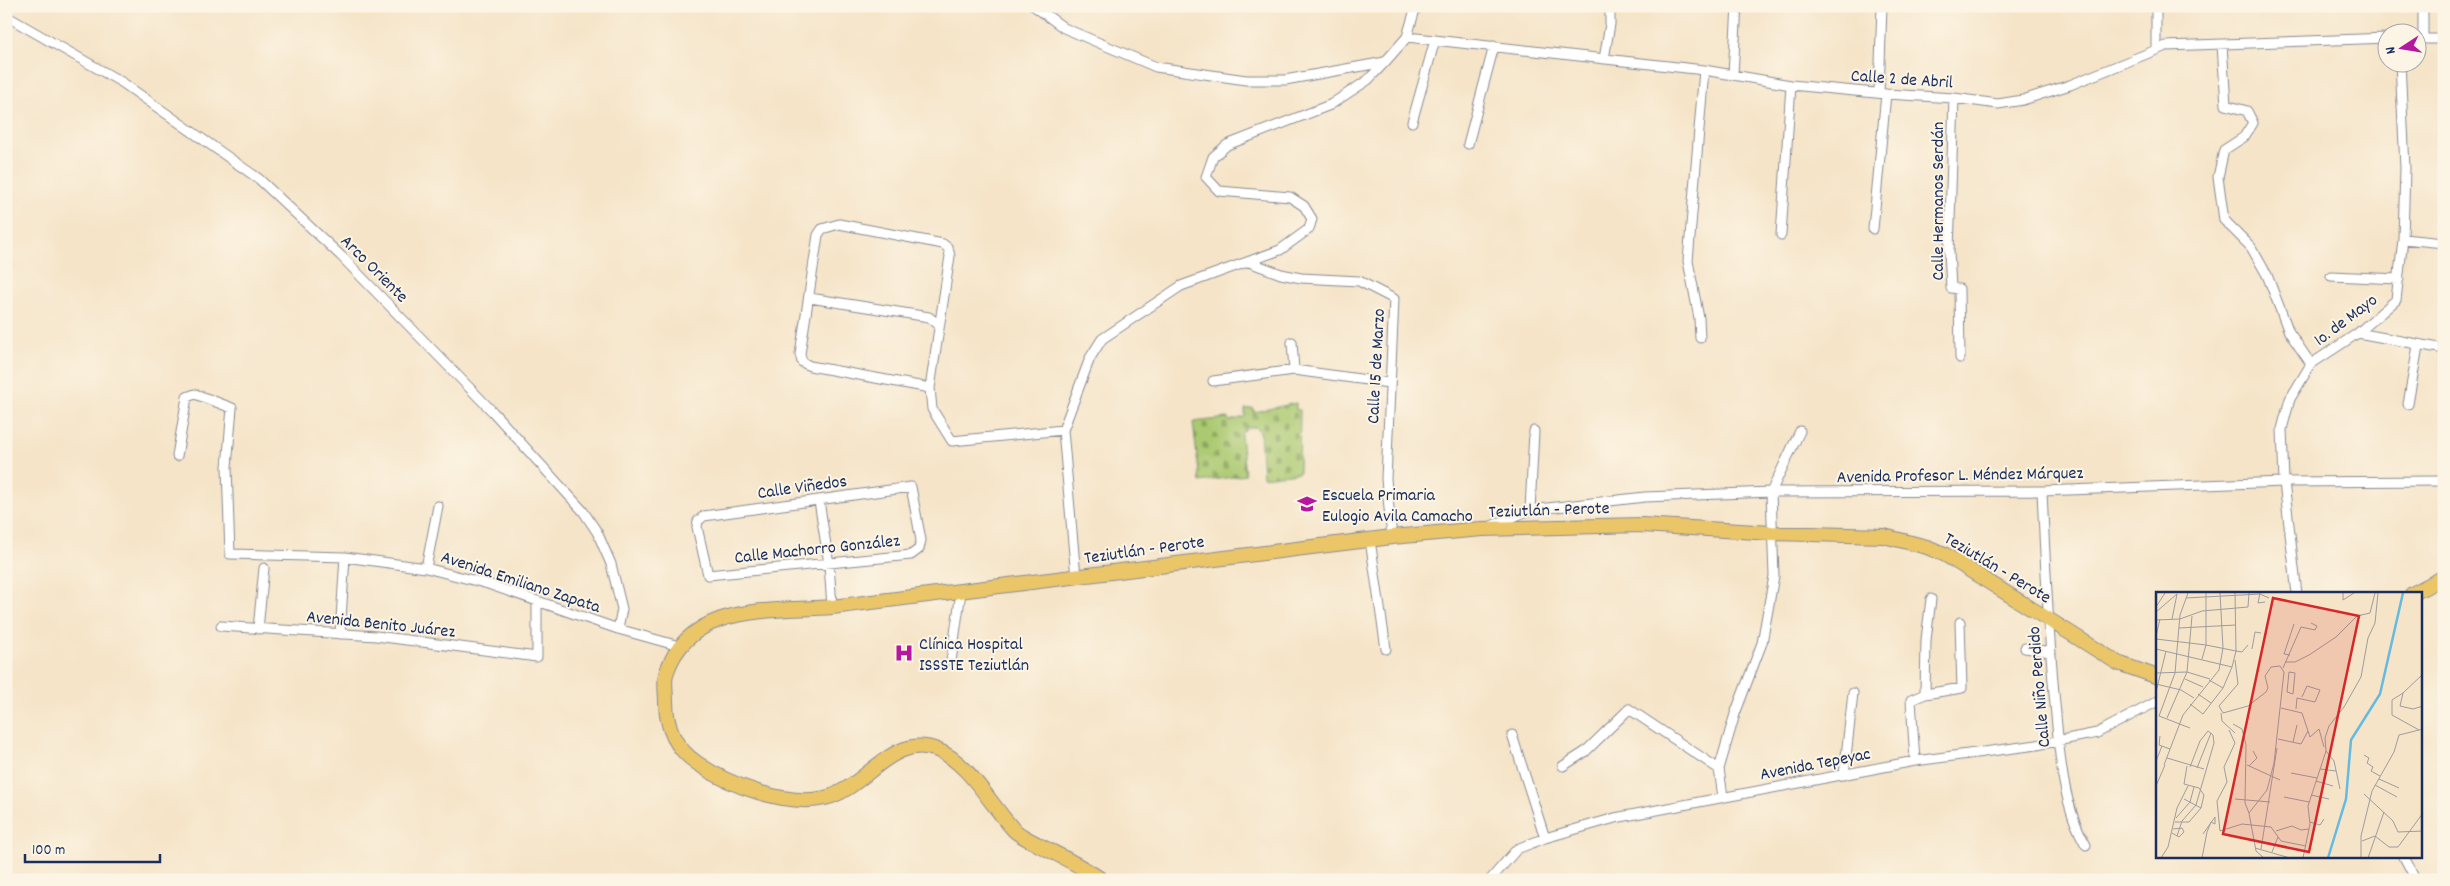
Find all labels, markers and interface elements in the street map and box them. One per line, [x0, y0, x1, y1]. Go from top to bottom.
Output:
north arrow [2378, 22, 2428, 72]
text: N [2381, 45, 2402, 56]
street label: Calle 2 de Abril [1850, 64, 1954, 97]
street label: Calle Hermanos Serdán [1927, 122, 1952, 280]
street label: Arco Oriente [334, 230, 413, 309]
street label: 1o. de Mayo [2309, 289, 2384, 353]
street label: Calle 15 de Marzo [1362, 308, 1393, 424]
street label: Avenida Profesor L. Méndez Márquez [1837, 462, 2084, 491]
street label: Calle Viñedos [756, 470, 849, 507]
place label: Escuela Primaria Eulogio Avila Camacho [1322, 484, 1473, 530]
school or university icon: Escuela Primaria Eulogio Avila Camacho [1296, 493, 1318, 515]
street label: Teziutlán - Perote [1488, 497, 1610, 526]
street label: Teziutlán - Perote [1938, 527, 2055, 611]
street label: Calle Machorro González [733, 529, 901, 572]
street label: Teziutlán - Perote [1083, 531, 1206, 572]
street label: Avenida Emiliano Zapata [437, 546, 604, 621]
inset map [2156, 592, 2422, 858]
street label: Avenida Benito Juárez [305, 605, 457, 646]
street label: Calle Niño Perdido [2023, 625, 2058, 748]
place label: Clínica Hospital ISSSTE Teziutlán [919, 633, 1029, 679]
hospital icon: Clínica Hospital ISSSTE Teziutlán [893, 642, 915, 664]
street label: Avenida Tepeyac [1758, 742, 1873, 788]
scale bar [25, 831, 160, 863]
text: 100 m [32, 840, 65, 862]

